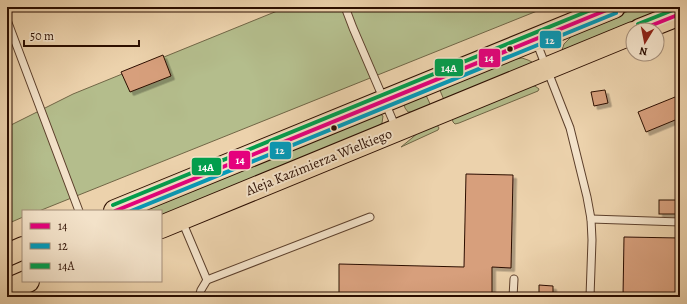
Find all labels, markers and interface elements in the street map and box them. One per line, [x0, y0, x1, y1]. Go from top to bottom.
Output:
scale bar [24, 22, 139, 48]
north arrow [625, 22, 665, 62]
text: 50 m [30, 28, 54, 44]
line badge: 12 [539, 30, 562, 49]
text: 12 [545, 33, 555, 48]
text: N [638, 43, 649, 59]
unlabelled marker [505, 44, 515, 54]
line badge: 14 [478, 48, 501, 68]
text: 14 [484, 51, 494, 66]
line badge: 14A [434, 58, 464, 77]
text: 14A [441, 61, 457, 76]
unlabelled marker [329, 123, 339, 133]
street label: Aleja Kazimierza Wielkiego [242, 124, 395, 200]
line badge: 12 [269, 141, 292, 160]
text: 12 [275, 143, 285, 158]
line badge: 14 [228, 150, 251, 170]
text: 14 [235, 153, 245, 168]
line badge: 14A [191, 157, 222, 176]
text: 14A [198, 160, 214, 175]
legend [22, 210, 162, 282]
text: 14 [58, 218, 68, 234]
text: 12 [58, 238, 68, 254]
text: 14A [58, 258, 76, 274]

